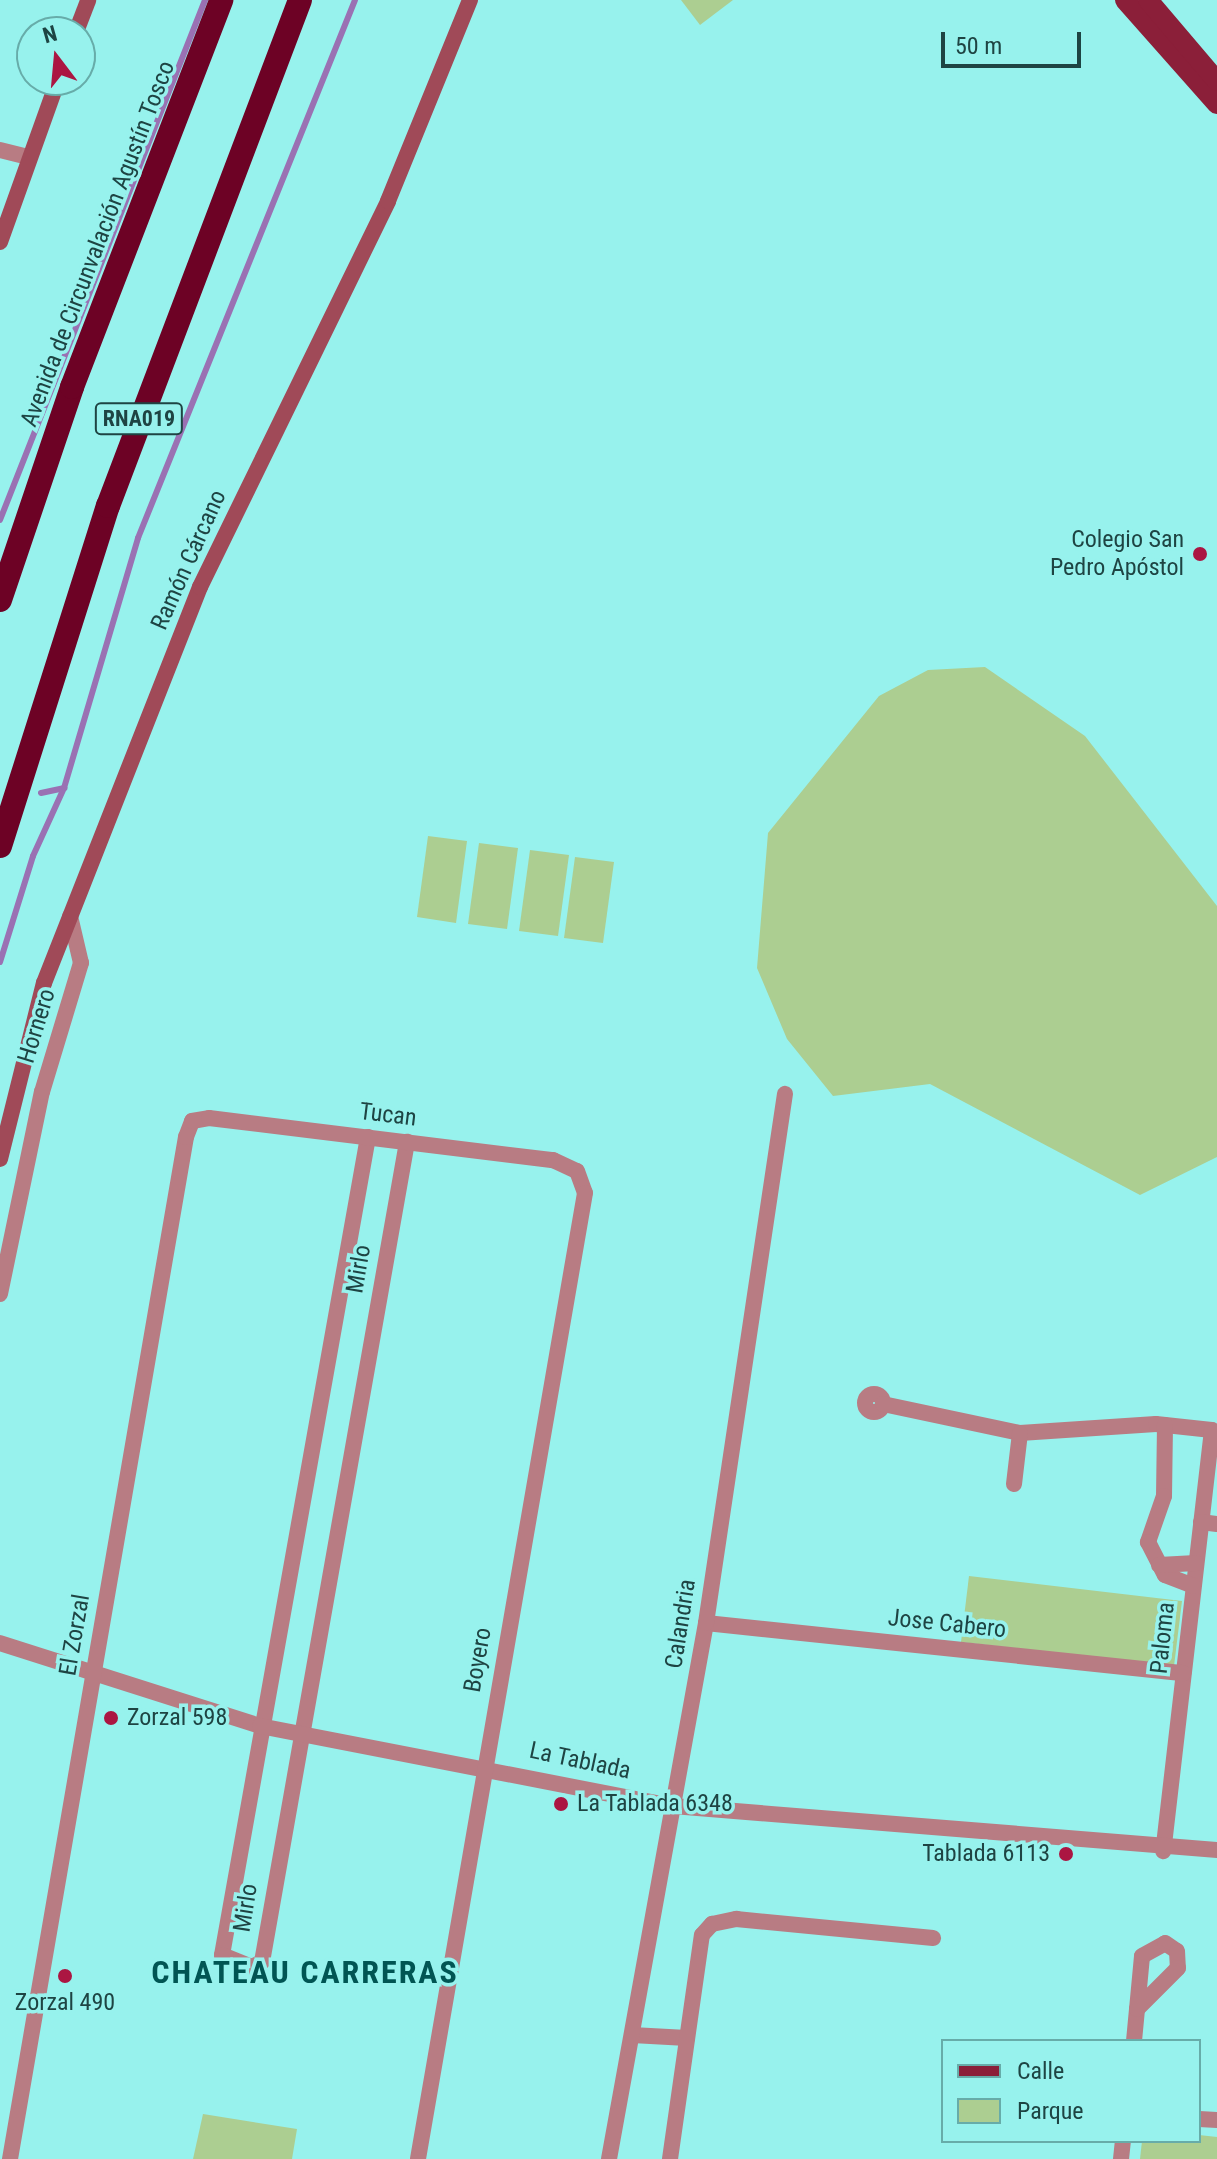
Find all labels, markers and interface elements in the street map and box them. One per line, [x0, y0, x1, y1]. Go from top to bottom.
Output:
north arrow [16, 16, 96, 96]
scale bar [945, 16, 1085, 66]
text: N [40, 20, 60, 48]
text: 50 m [955, 32, 1002, 60]
street label: Avenida de Circunvalación Agustín Tosco [15, 57, 181, 431]
road number: RNA019 [93, 401, 185, 437]
street label: Ramón Cárcano [145, 486, 233, 634]
place label: Colegio San Pedro Apóstol [1050, 526, 1184, 582]
marker: Colegio San Pedro Apóstol [1191, 545, 1209, 563]
street label: Hornero [12, 985, 62, 1067]
street label: Tucan [358, 1097, 418, 1133]
street label: Mirlo [341, 1243, 377, 1295]
street label: Calandria [660, 1577, 702, 1671]
street label: El Zorzal [54, 1592, 96, 1678]
street label: Paloma [1145, 1601, 1181, 1675]
street label: Jose Cabero [886, 1603, 1008, 1645]
street label: Boyero [458, 1625, 498, 1695]
place label: Zorzal 598 [127, 1704, 227, 1732]
marker: Zorzal 598 [102, 1709, 120, 1727]
street label: La Tablada [526, 1736, 634, 1786]
place label: La Tablada 6348 [577, 1790, 733, 1818]
marker: La Tablada 6348 [552, 1795, 570, 1813]
place label: Tablada 6113 [922, 1840, 1050, 1868]
marker: Tablada 6113 [1057, 1845, 1075, 1863]
street label: Mirlo [228, 1882, 264, 1934]
district label: CHATEAU CARRERAS [151, 1953, 459, 1991]
marker: Zorzal 490 [56, 1967, 74, 1985]
place label: Zorzal 490 [15, 1989, 115, 2017]
legend [941, 2039, 1201, 2143]
text: Calle [1017, 2057, 1064, 2085]
text: Parque [1017, 2097, 1084, 2125]

